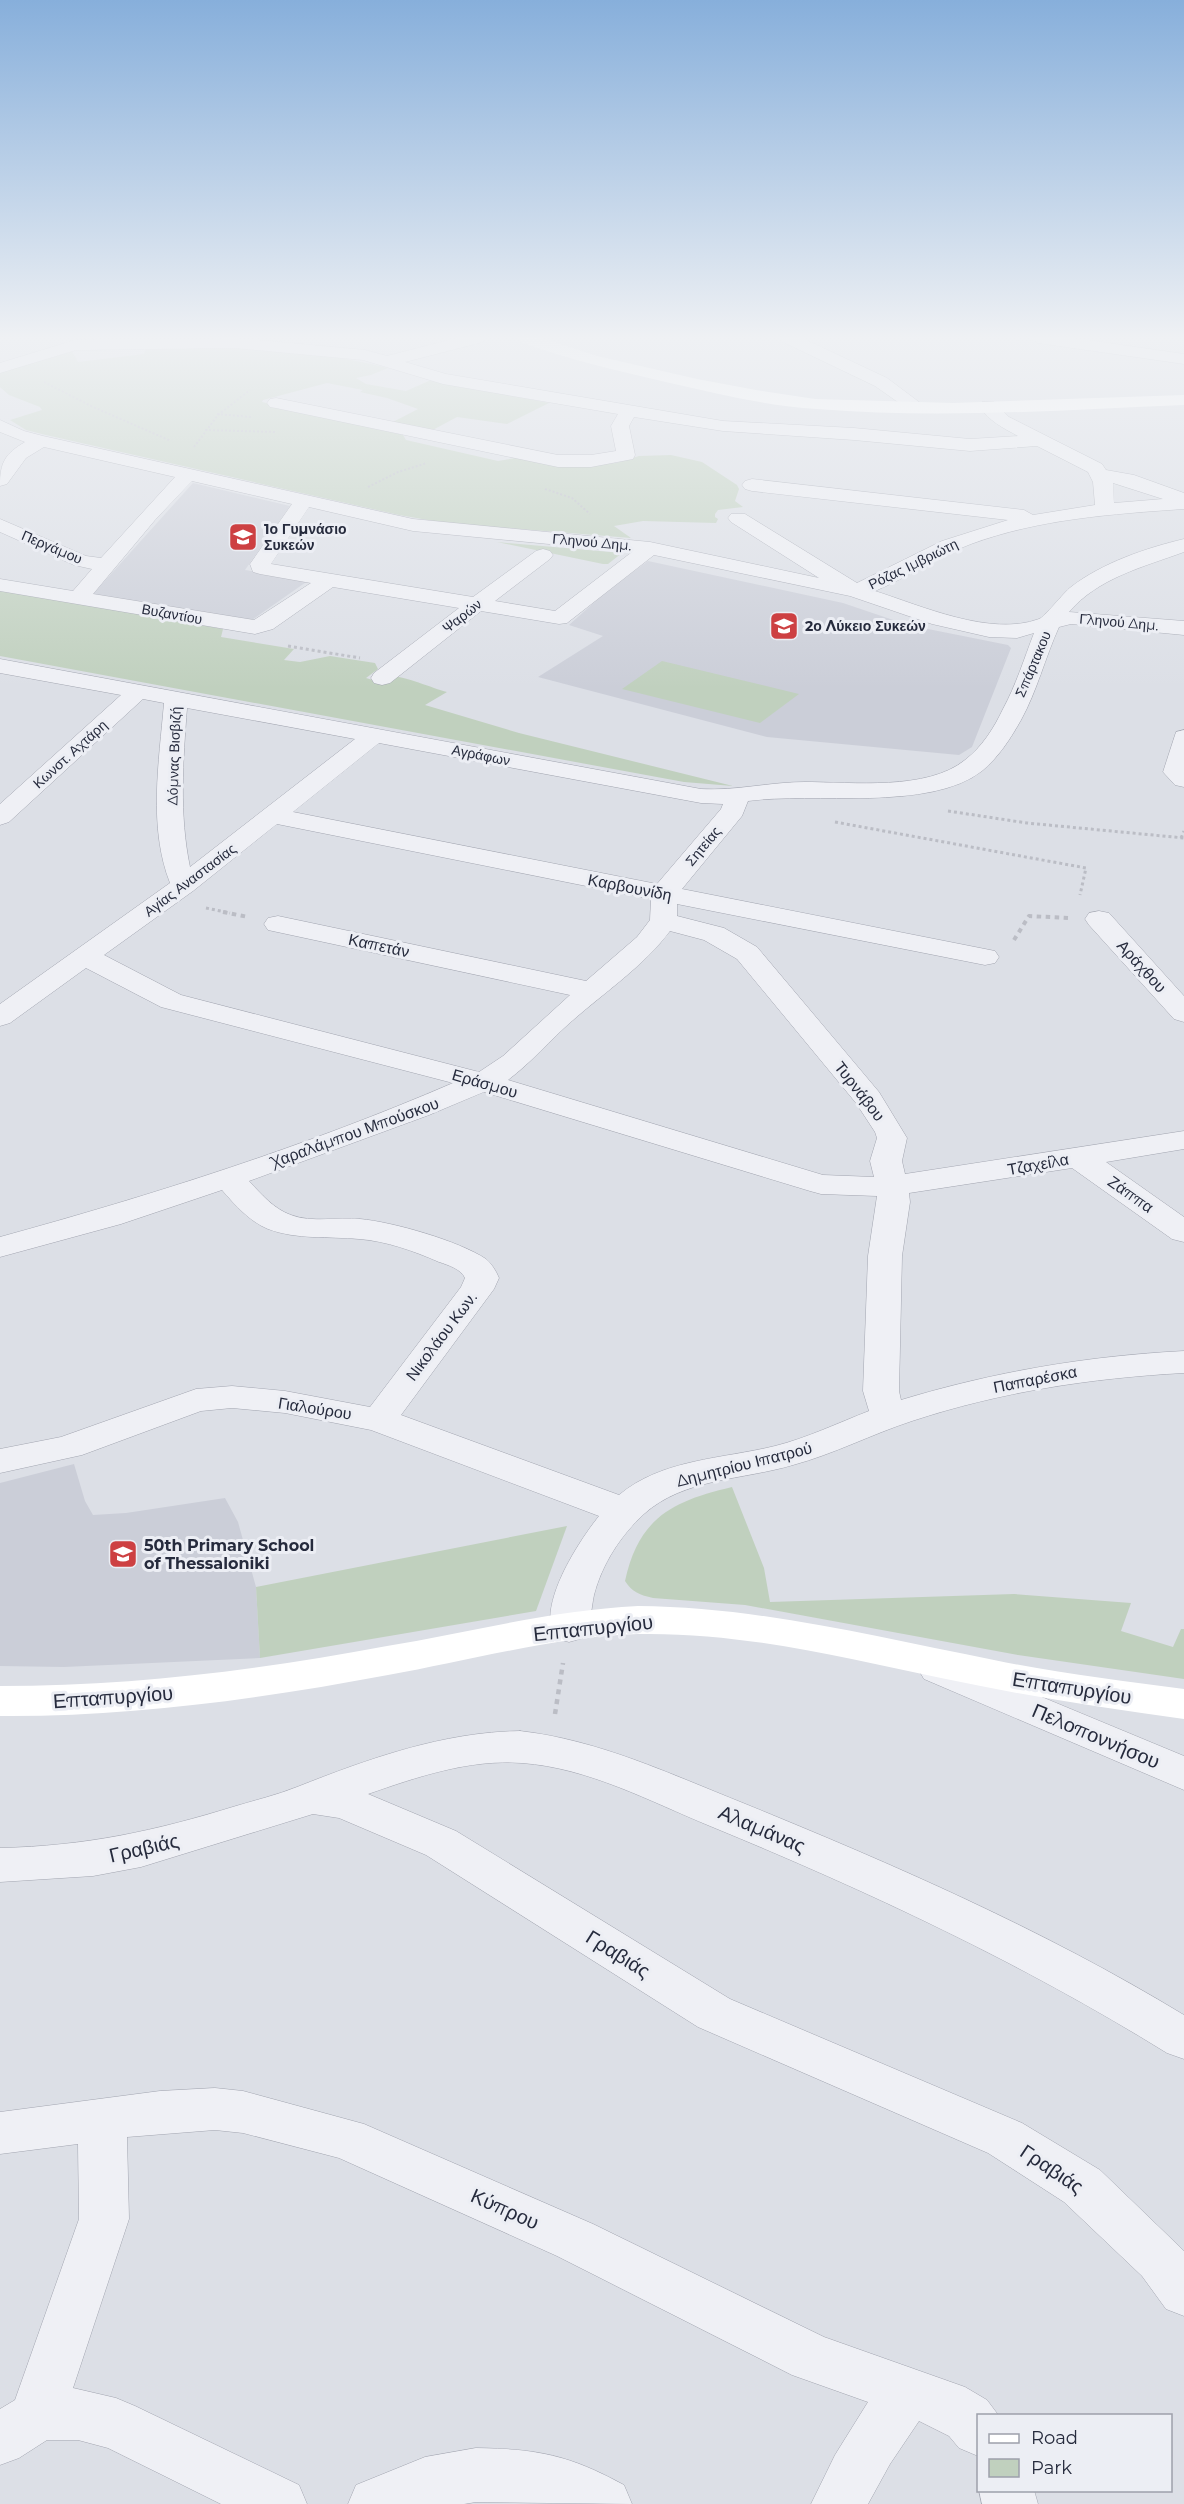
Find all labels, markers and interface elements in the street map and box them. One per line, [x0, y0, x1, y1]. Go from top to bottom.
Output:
place label: 1ο Γυμνάσιο Συκεών [264, 520, 347, 554]
school or university icon: 1ο Γυμνάσιο Συκεών [227, 521, 259, 553]
street label: Περγάμου [19, 526, 85, 568]
street label: Γληνού Δημ. [552, 530, 632, 554]
street label: Ρόζας Ιμβριώτη [865, 535, 961, 593]
street label: Ψαρών [439, 595, 485, 637]
street label: Βυζαντίου [140, 600, 204, 628]
school or university icon: 2ο Λύκειο Συκεών [768, 610, 800, 642]
street label: Γληνού Δημ. [1079, 610, 1159, 634]
place label: 2ο Λύκειο Συκεών [805, 617, 926, 635]
street label: Σπάρτακου [1011, 628, 1055, 700]
street label: Δόμνας Βισβιζή [163, 706, 185, 806]
street label: Κωνστ. Αχτάρη [29, 716, 111, 792]
street label: Αγράφων [450, 741, 512, 769]
street label: Σητείας [681, 822, 725, 869]
street label: Αγίας Αναστασίας [140, 839, 240, 920]
street label: Καρβουνίδη [586, 870, 673, 905]
street label: Καπετάν [347, 930, 411, 961]
street label: Αράχθου [1113, 936, 1170, 997]
street label: Τυρνάβου [830, 1058, 889, 1125]
street label: Εράσμου [450, 1065, 520, 1102]
street label: Χαραλάμπου Μπούσκου [267, 1093, 441, 1172]
street label: Τζαχείλα [1006, 1150, 1070, 1179]
street label: Ζάππα [1104, 1172, 1157, 1217]
street label: Νικολάου Κων. [402, 1288, 481, 1384]
street label: Παπαρέσκα [992, 1362, 1079, 1397]
street label: Γιαλούρου [277, 1393, 353, 1424]
street label: Δημητρίου Ιπατρού [674, 1438, 814, 1491]
place label: 50th Primary School of Thessaloniki [144, 1536, 314, 1573]
school or university icon: 50th Primary School of Thessaloniki [107, 1538, 139, 1570]
street label: Επταπυργίου [532, 1610, 654, 1646]
street label: Επταπυργίου [1011, 1667, 1133, 1709]
street label: Επταπυργίου [52, 1681, 174, 1713]
street label: Πελοποννήσου [1029, 1698, 1163, 1774]
street label: Αλαμάνας [715, 1800, 809, 1858]
street label: Γραβιάς [107, 1828, 182, 1868]
street label: Γραβιάς [581, 1925, 655, 1983]
street label: Γραβιάς [1016, 2139, 1088, 2199]
street label: Κύπρου [467, 2183, 543, 2235]
legend [977, 2414, 1172, 2492]
text: Road [1031, 2427, 1078, 2449]
text: Park [1031, 2457, 1072, 2479]

